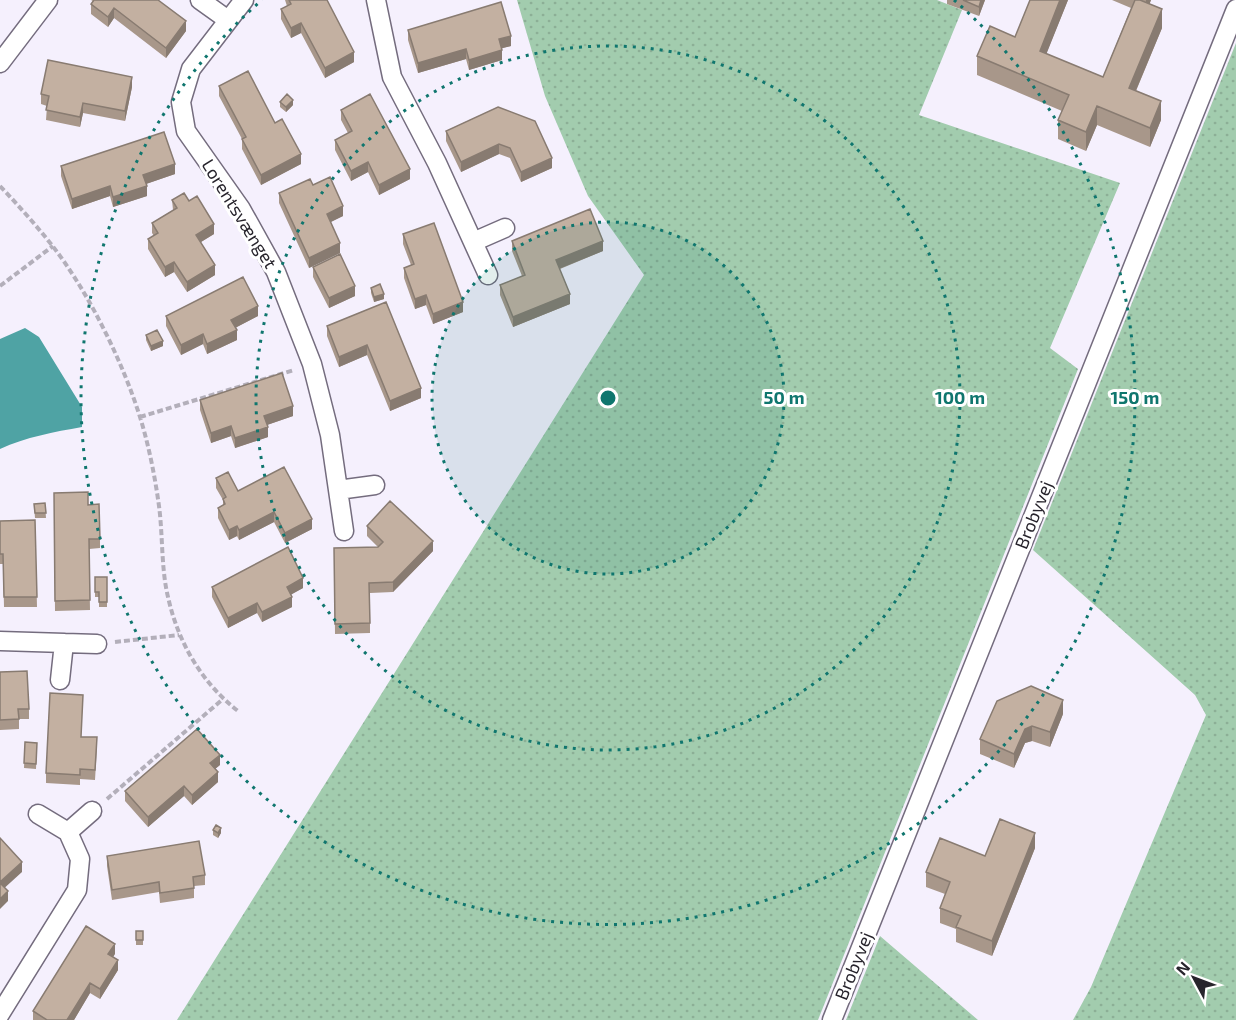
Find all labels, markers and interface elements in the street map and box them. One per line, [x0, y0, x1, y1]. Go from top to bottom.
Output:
street label: Lorentsvænget [198, 155, 282, 272]
text: 50 m [763, 386, 805, 408]
text: 100 m [935, 386, 985, 408]
text: 150 m [1111, 386, 1159, 408]
centre of rings [598, 388, 618, 408]
street label: Brobyvej [1009, 477, 1057, 552]
street label: Brobyvej [829, 928, 877, 1003]
north arrow [1164, 948, 1224, 1008]
text: N [1171, 957, 1193, 978]

